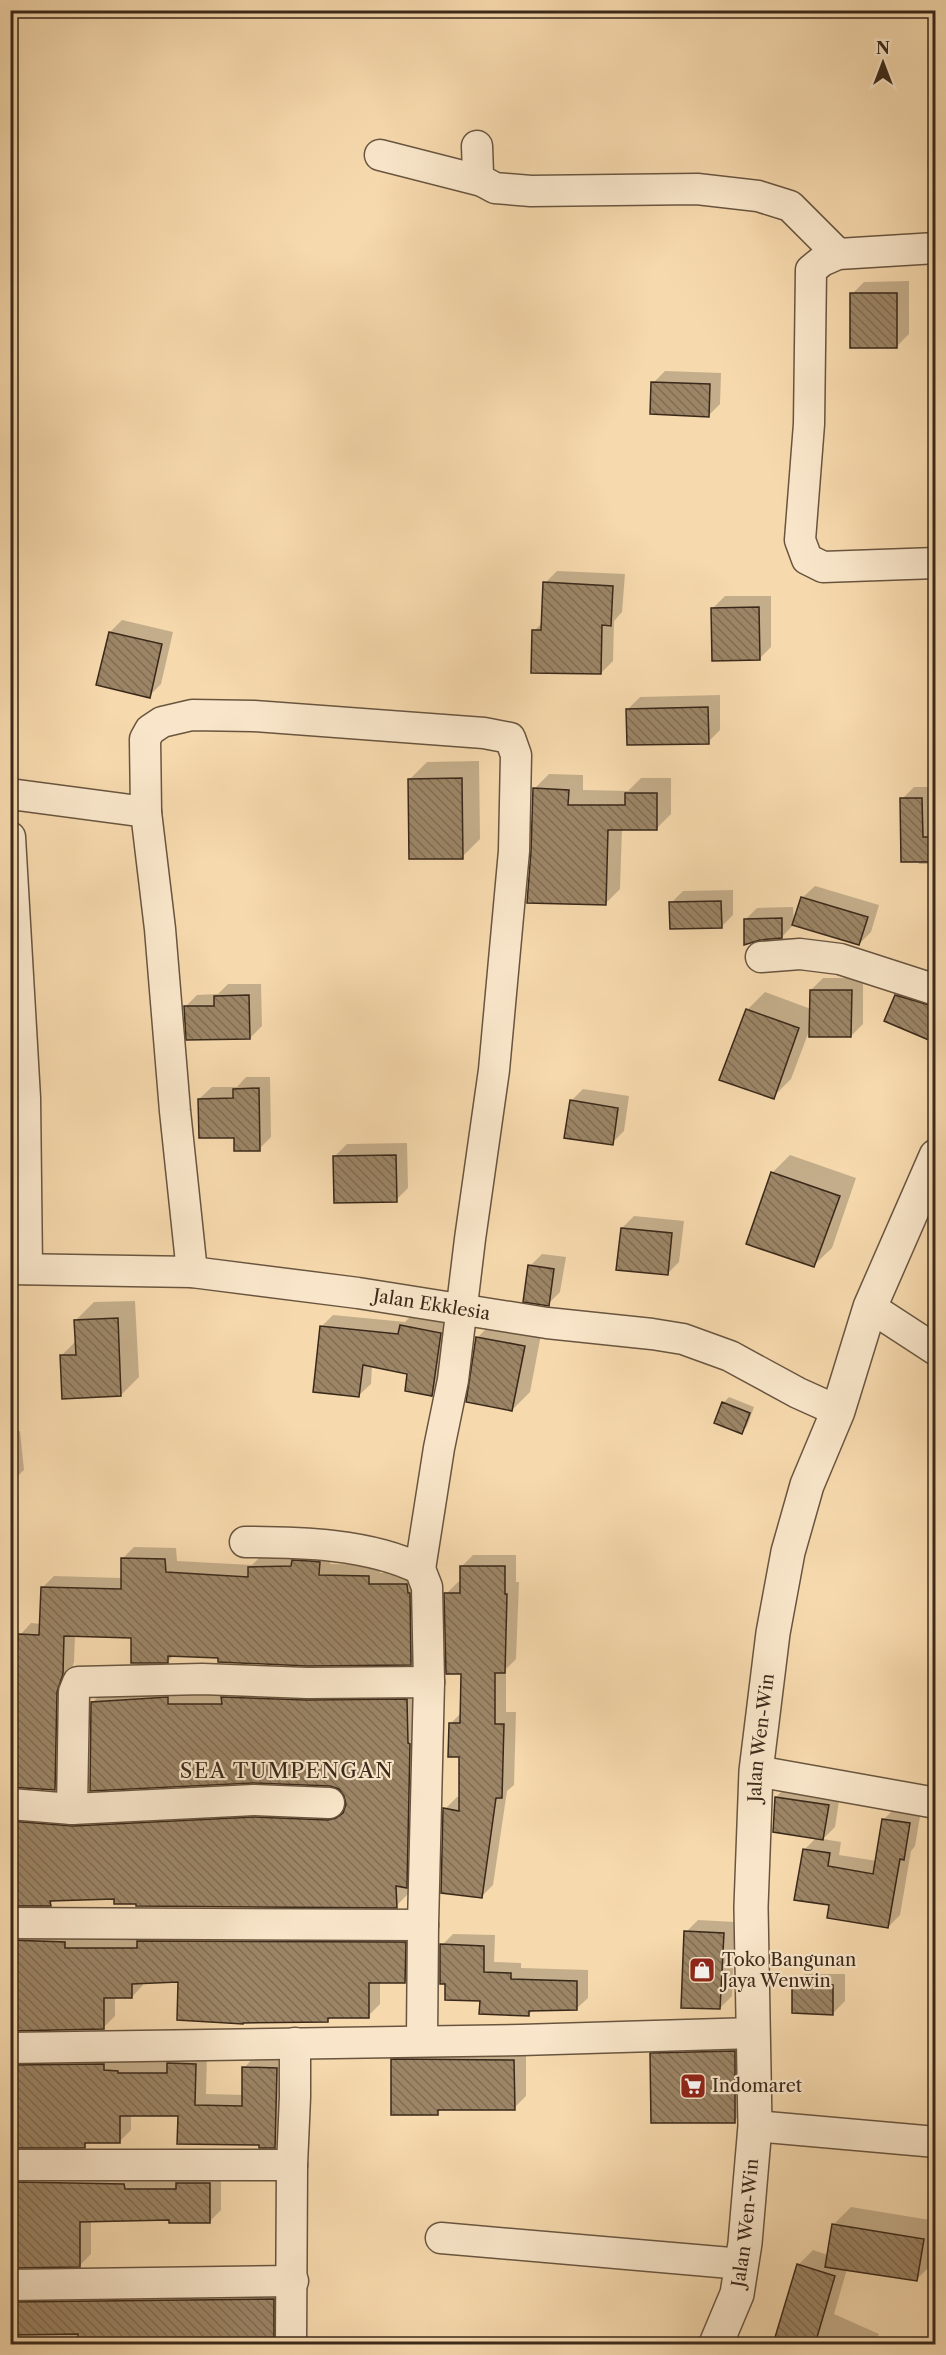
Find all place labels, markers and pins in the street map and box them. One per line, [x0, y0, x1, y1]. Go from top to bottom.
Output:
place label: Toko Bangunan Jaya Wenwin [719, 1949, 856, 1992]
shop icon: Toko Bangunan Jaya Wenwin [687, 1955, 717, 1985]
supermarket icon: Indomaret [678, 2071, 708, 2101]
place label: Indomaret [712, 2075, 803, 2097]

